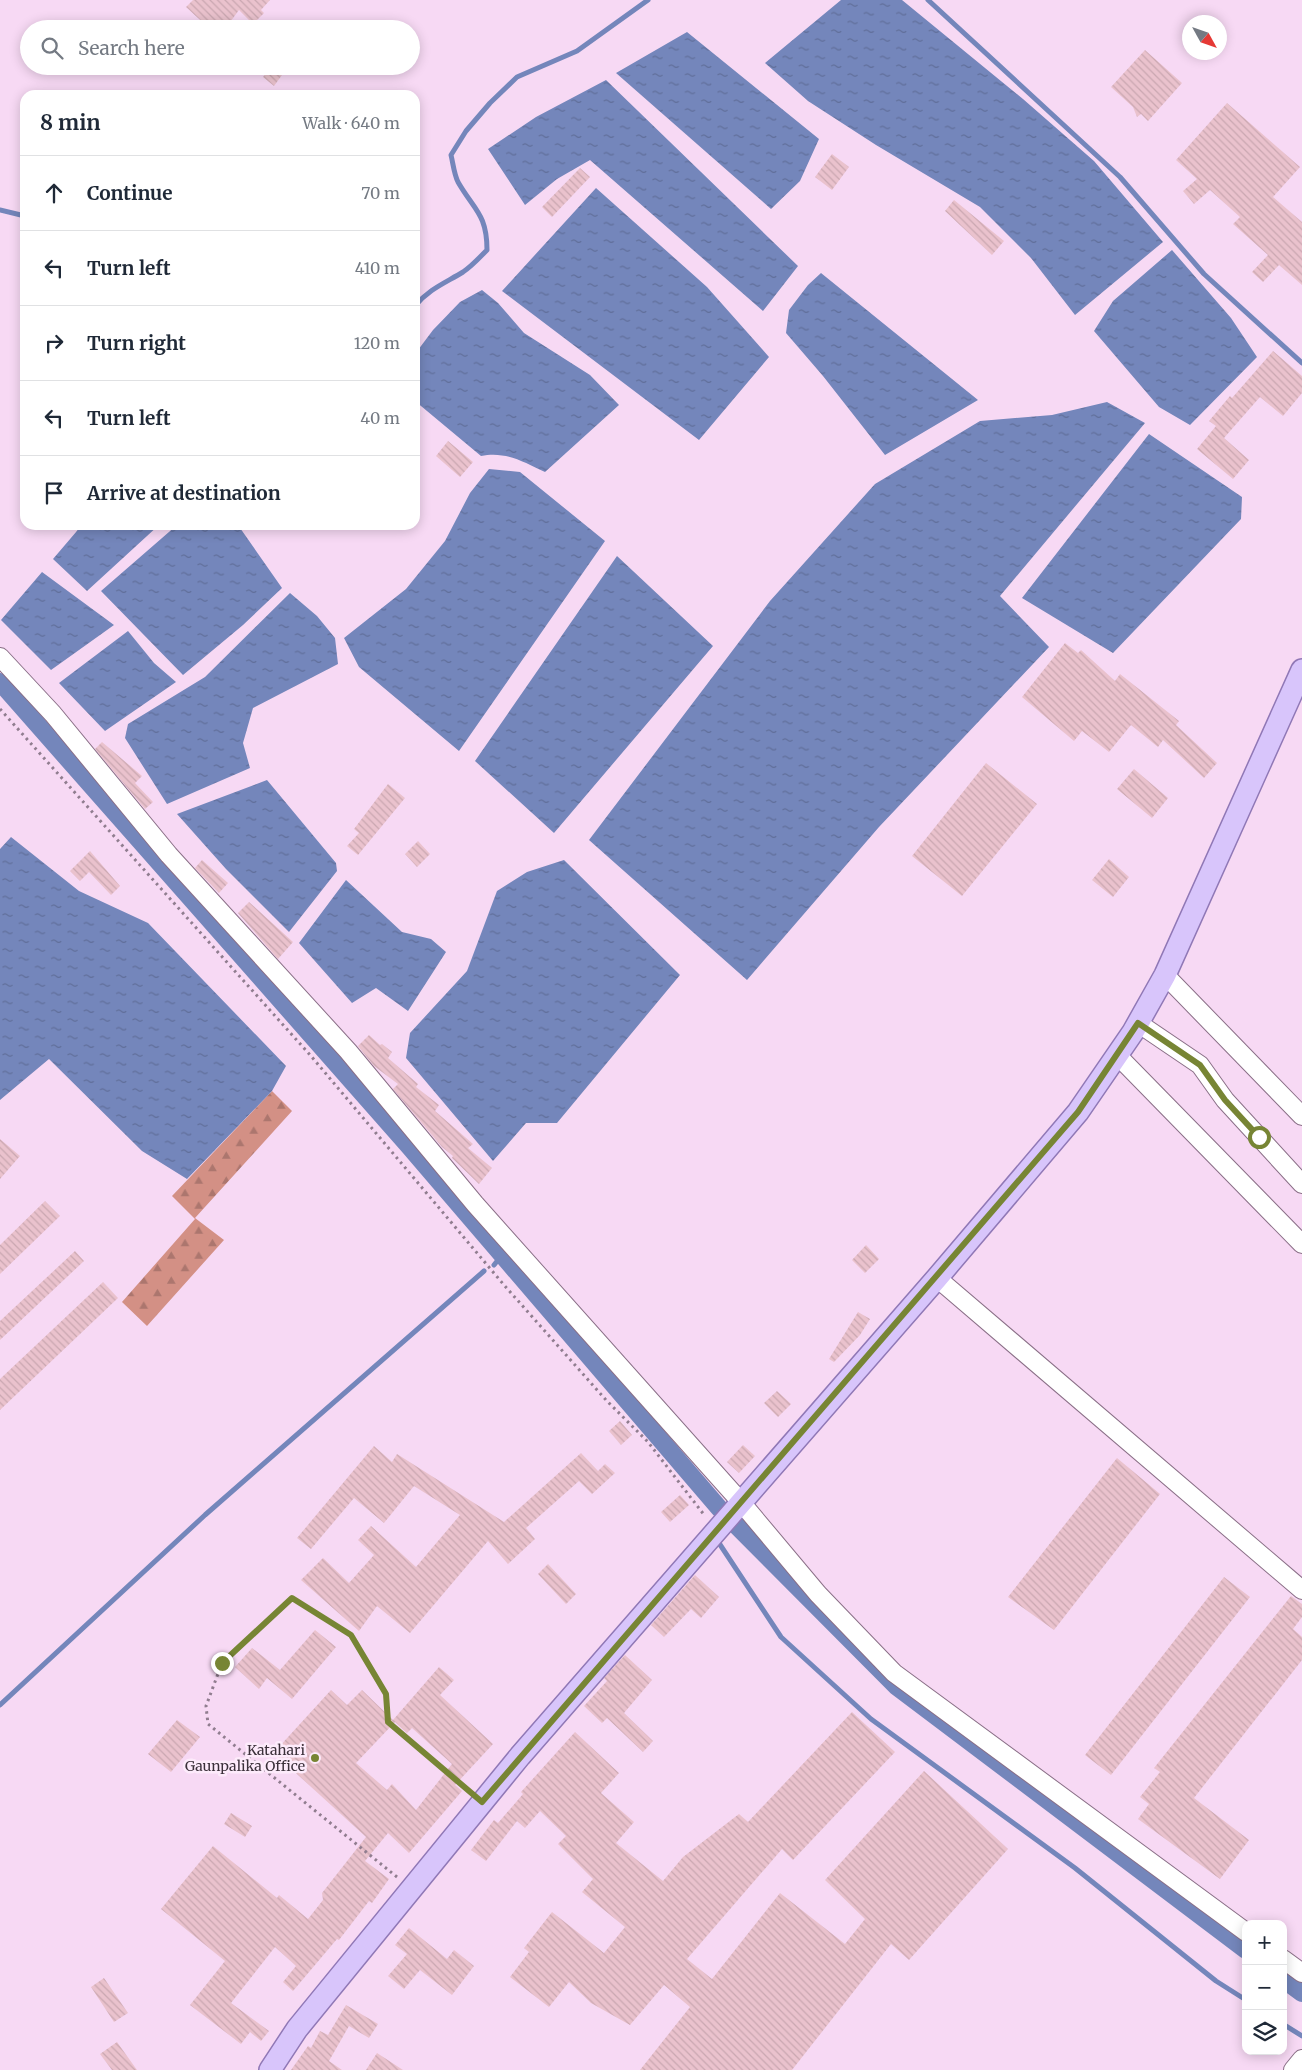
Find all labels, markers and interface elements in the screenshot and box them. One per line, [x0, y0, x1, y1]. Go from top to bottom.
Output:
north arrow [1182, 15, 1227, 60]
search box [20, 20, 420, 75]
icon: search [38, 34, 66, 62]
text: Search here [78, 36, 185, 60]
text: 8 min [40, 109, 101, 136]
text: Walk · 640 m [302, 113, 400, 133]
icon: ahead [40, 179, 68, 207]
text: Continue [87, 181, 173, 205]
text: 70 m [361, 183, 400, 203]
icon: left [40, 254, 68, 282]
text: Turn left [87, 256, 171, 280]
text: 410 m [355, 258, 400, 278]
icon: right [40, 329, 68, 357]
text: Turn right [87, 331, 186, 355]
text: 120 m [354, 333, 400, 353]
icon: left [40, 404, 68, 432]
text: Turn left [87, 406, 171, 430]
text: 40 m [360, 408, 400, 428]
icon: arrive [40, 479, 68, 507]
text: Arrive at destination [87, 481, 281, 505]
route start [1248, 1126, 1271, 1149]
route end [211, 1652, 234, 1675]
place label: Katahari Gaunpalika Office [185, 1741, 305, 1775]
marker: Katahari Gaunpalika Office [309, 1752, 321, 1764]
map controls [1242, 1920, 1287, 2055]
button: + [1242, 1920, 1287, 1965]
button: − [1242, 1965, 1287, 2010]
button: layers [1242, 2010, 1287, 2055]

